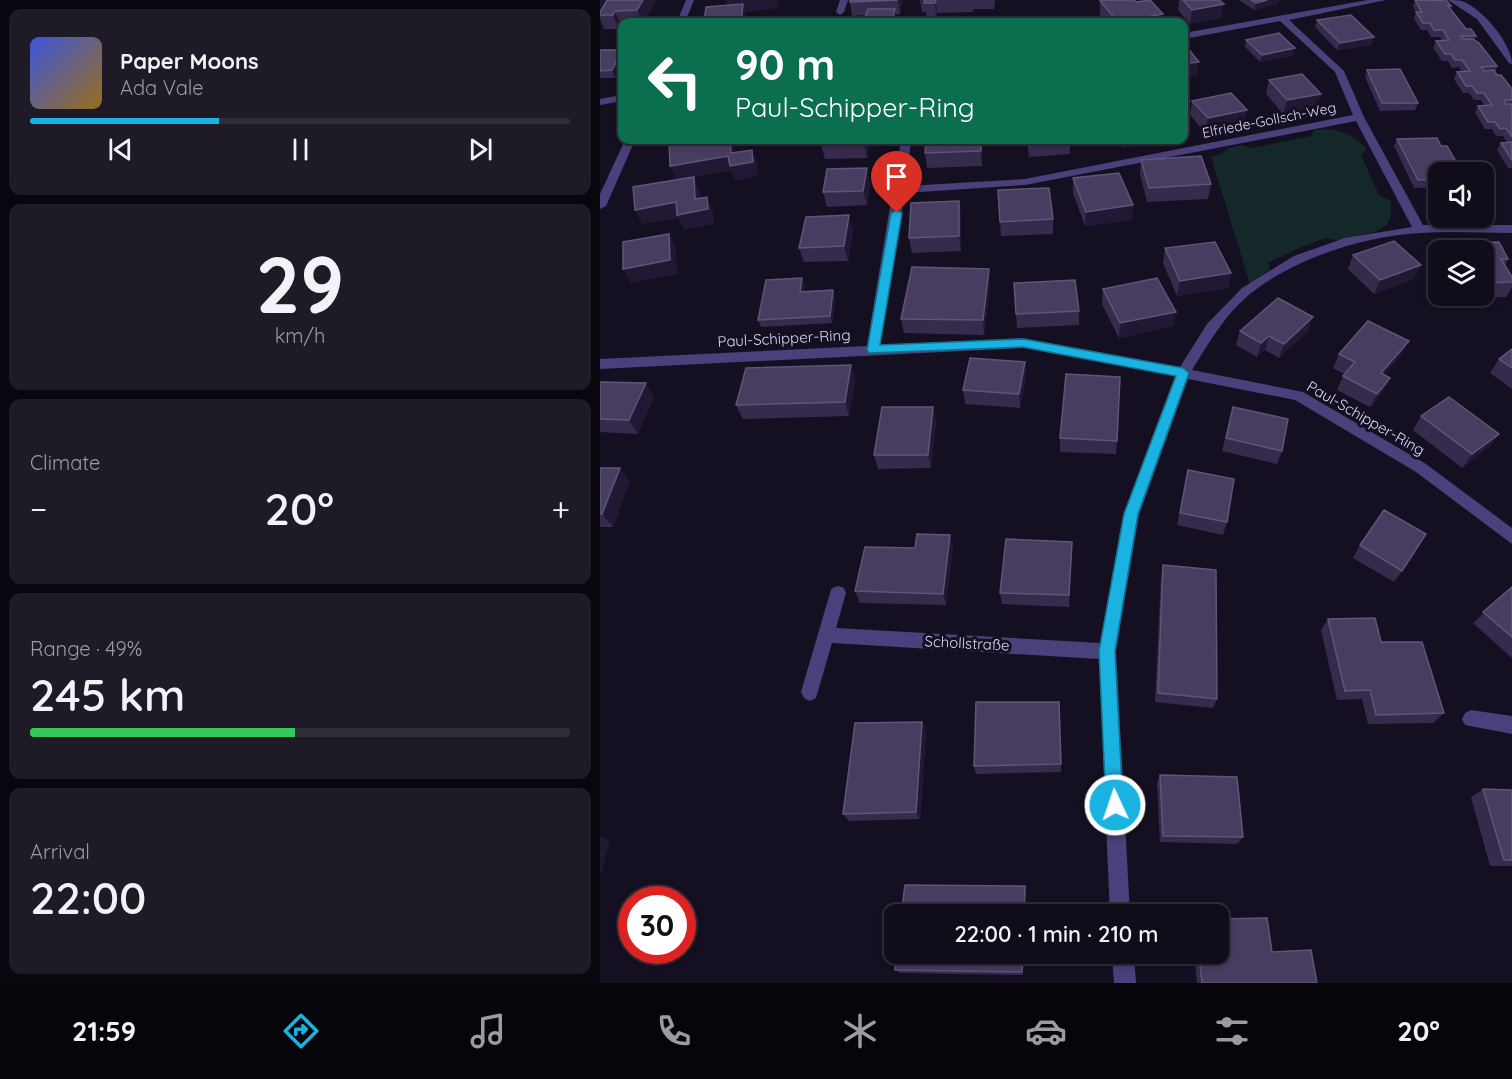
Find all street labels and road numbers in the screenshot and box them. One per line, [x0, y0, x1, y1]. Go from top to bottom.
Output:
street label: Elfriede-Gollsch-Weg [1200, 98, 1338, 142]
street label: Paul-Schipper-Ring [717, 325, 851, 351]
street label: Paul-Schipper-Ring [1304, 376, 1428, 460]
street label: Schollstraße [924, 631, 1010, 655]

